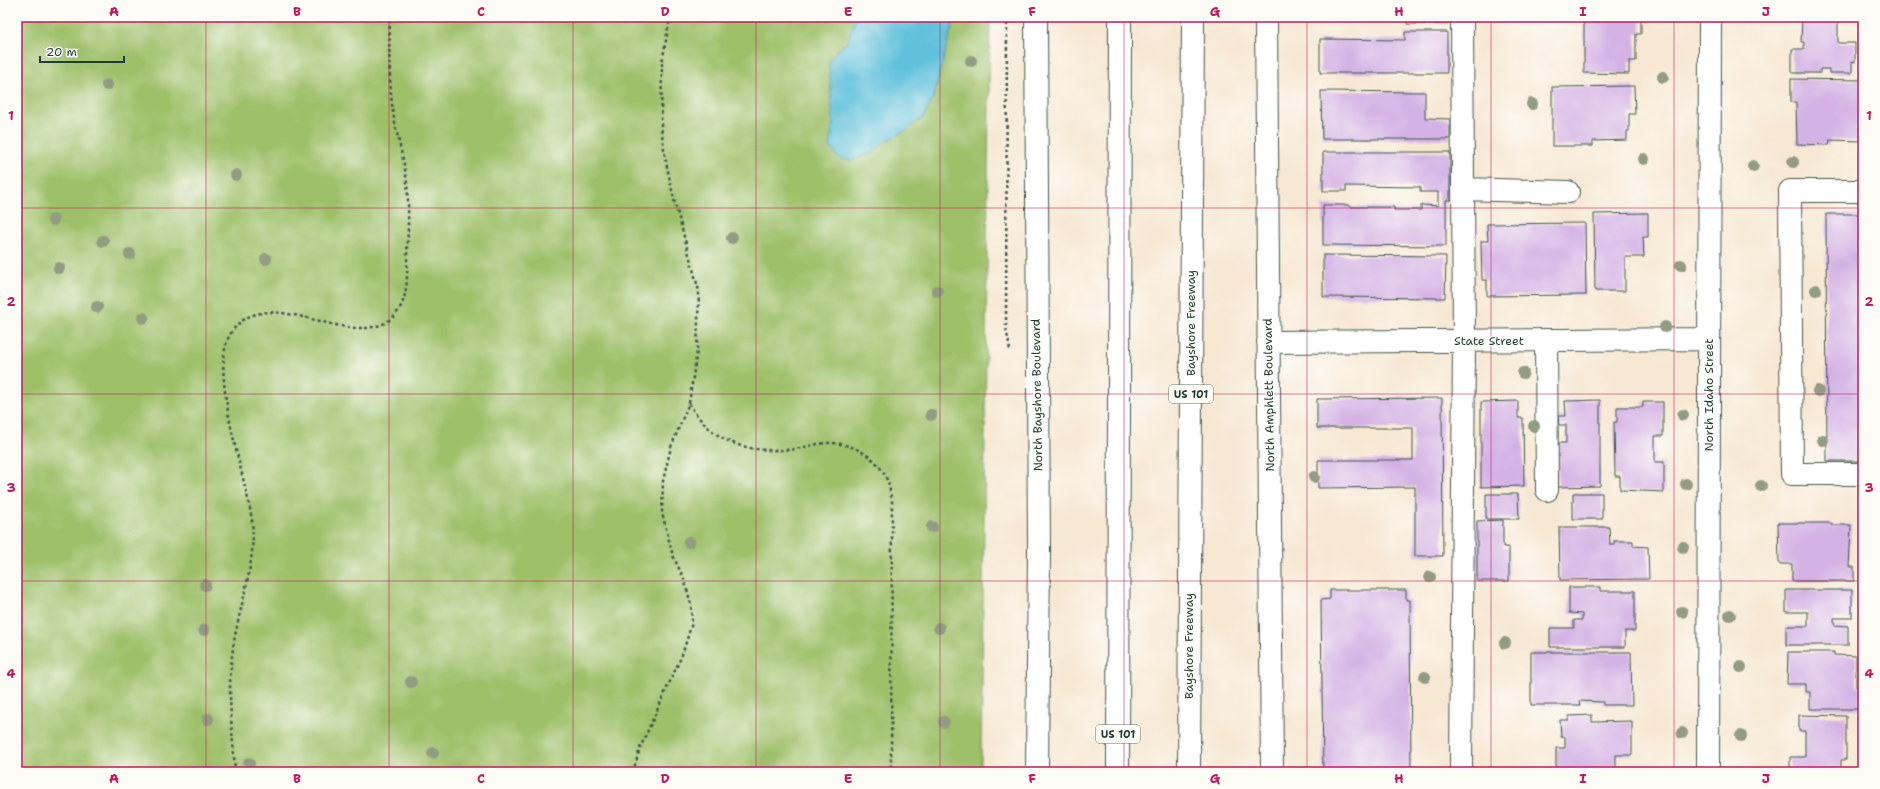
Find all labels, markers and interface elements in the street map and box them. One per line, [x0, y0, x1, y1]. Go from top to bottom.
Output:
text: A [109, 3, 119, 20]
text: B [293, 3, 301, 20]
text: C [477, 3, 485, 20]
text: D [660, 3, 670, 20]
text: E [844, 3, 853, 20]
text: F [1028, 3, 1036, 20]
text: G [1210, 3, 1221, 20]
text: H [1394, 3, 1404, 20]
text: I [1579, 3, 1587, 20]
text: J [1762, 3, 1770, 20]
scale bar [40, 38, 124, 64]
text: 20 m [46, 44, 77, 60]
text: 1 [8, 107, 14, 124]
text: 1 [1866, 107, 1872, 124]
street label: Bayshore Freeway [1183, 270, 1199, 376]
text: 2 [6, 293, 16, 310]
text: 2 [1864, 293, 1874, 310]
street label: North Bayshore Boulevard [1028, 318, 1046, 472]
street label: North Amphlett Boulevard [1260, 318, 1278, 472]
street label: State Street [1454, 333, 1524, 349]
street label: North Idaho Street [1701, 338, 1717, 452]
road number: US 101 [1169, 385, 1213, 403]
text: 3 [6, 479, 16, 496]
text: 3 [1864, 479, 1874, 496]
street label: Bayshore Freeway [1181, 593, 1197, 699]
text: 4 [6, 665, 16, 682]
text: 4 [1864, 665, 1874, 682]
road number: US 101 [1096, 725, 1140, 743]
text: A [109, 770, 119, 787]
text: B [293, 770, 301, 787]
text: C [477, 770, 485, 787]
text: D [660, 770, 670, 787]
text: E [844, 770, 853, 787]
text: F [1028, 770, 1036, 787]
text: G [1210, 770, 1221, 787]
text: H [1394, 770, 1404, 787]
text: I [1579, 770, 1587, 787]
text: J [1762, 770, 1770, 787]

